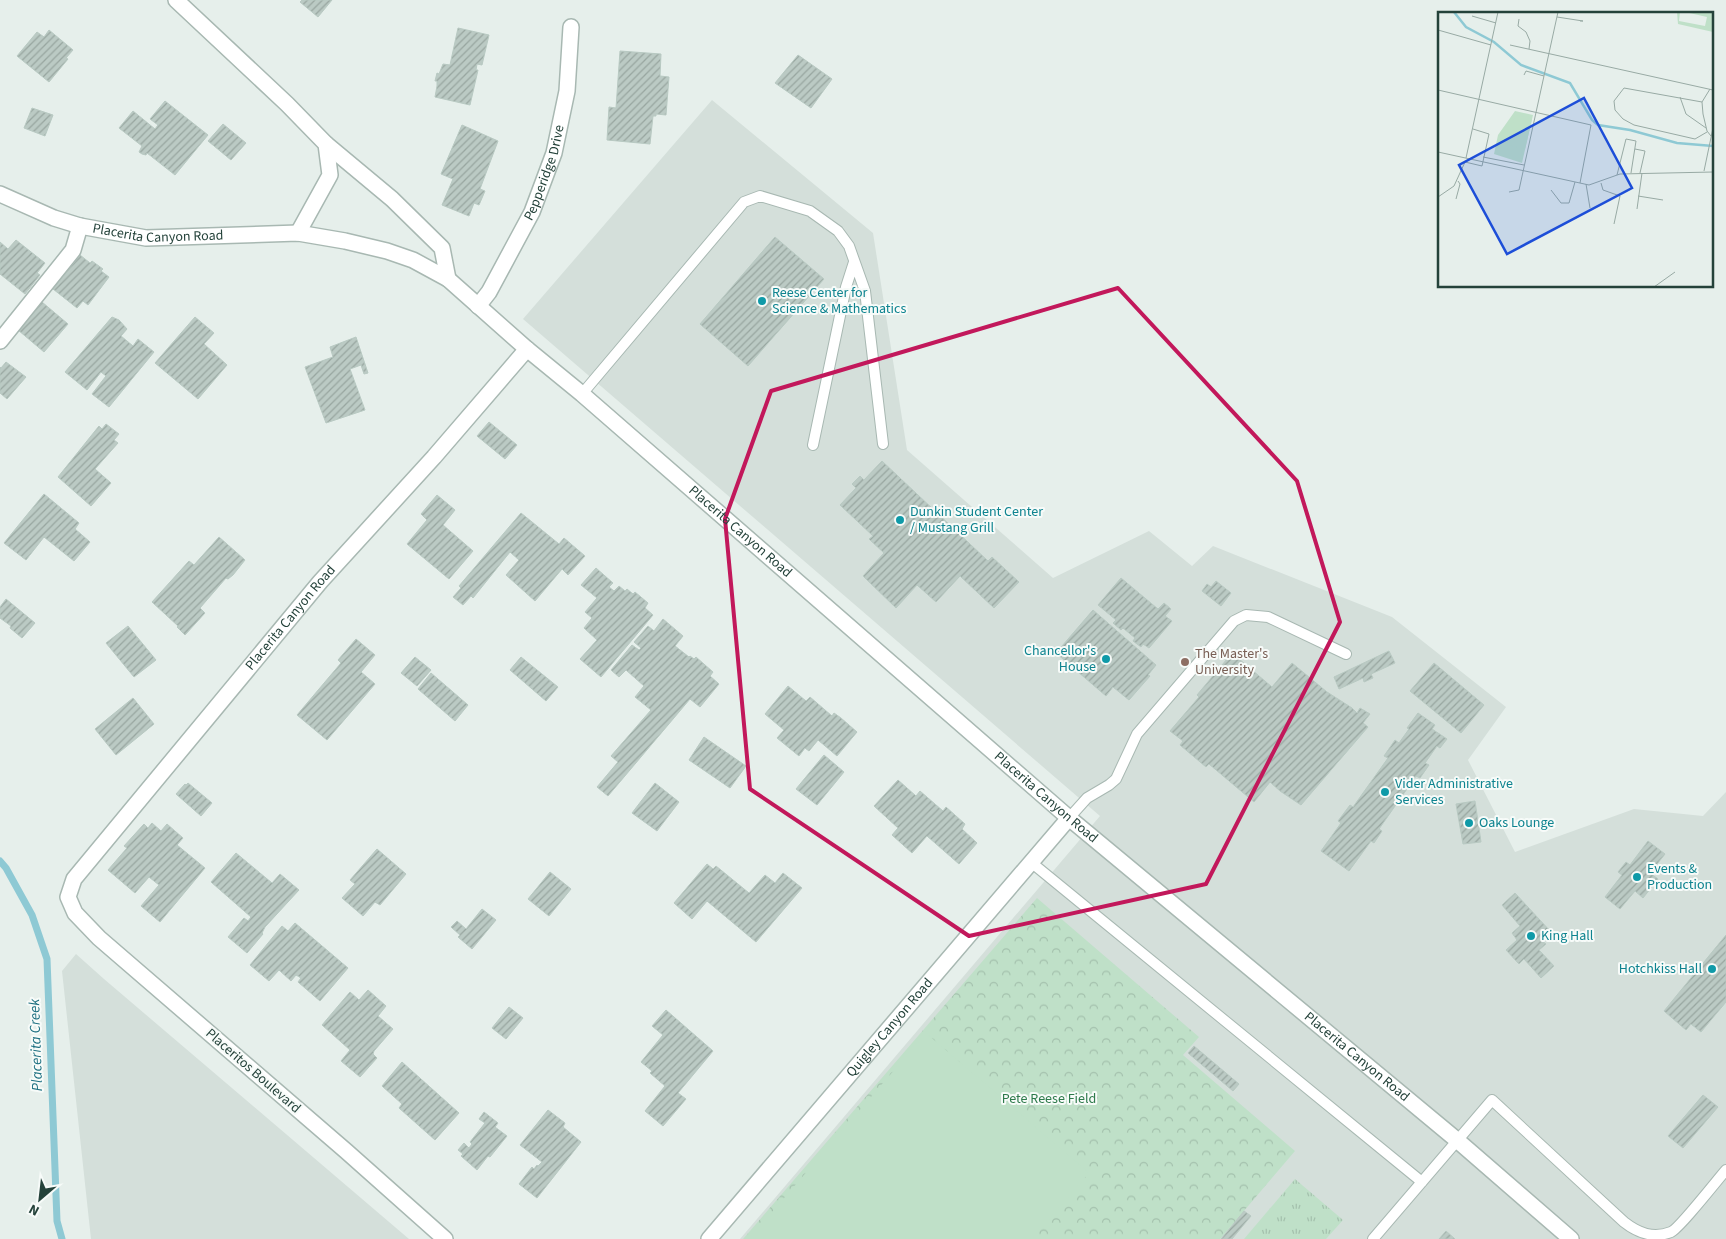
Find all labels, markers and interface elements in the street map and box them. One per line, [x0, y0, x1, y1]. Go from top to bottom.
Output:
inset map [1438, 12, 1714, 288]
street label: Pepperidge Drive [519, 123, 570, 224]
street label: Placerita Canyon Road [91, 218, 224, 248]
place label: Reese Center for Science & Mathematics [772, 283, 906, 319]
marker: Reese Center for Science & Mathematics [756, 295, 768, 307]
street label: Placerita Canyon Road [684, 481, 796, 582]
place label: Dunkin Student Center / Mustang Grill [910, 502, 1043, 538]
marker: Dunkin Student Center / Mustang Grill [894, 514, 906, 526]
street label: Placerita Canyon Road [241, 561, 341, 675]
place label: Chancellor's House [1024, 641, 1096, 677]
place label: The Master's University [1195, 644, 1268, 680]
marker: Chancellor's House [1100, 653, 1112, 665]
marker: The Master's University [1179, 656, 1191, 668]
street label: Placerita Canyon Road [989, 747, 1102, 848]
place label: Vider Administrative Services [1395, 774, 1513, 810]
marker: Vider Administrative Services [1379, 786, 1391, 798]
place label: Oaks Lounge [1479, 813, 1554, 833]
marker: Oaks Lounge [1463, 817, 1475, 829]
place label: Events & Production [1647, 859, 1712, 895]
marker: Events & Production [1631, 871, 1643, 883]
place label: King Hall [1541, 926, 1594, 946]
marker: King Hall [1525, 930, 1537, 942]
place label: Hotchkiss Hall [1619, 959, 1702, 979]
marker: Hotchkiss Hall [1706, 963, 1718, 975]
street label: Quigley Canyon Road [842, 974, 938, 1082]
water label: Placerita Creek [24, 997, 48, 1092]
street label: Placerita Canyon Road [1300, 1007, 1414, 1107]
street label: Placeritos Boulevard [201, 1024, 305, 1118]
park label: Pete Reese Field [1002, 1089, 1096, 1109]
north arrow [15, 1174, 65, 1224]
text: N [26, 1199, 43, 1221]

